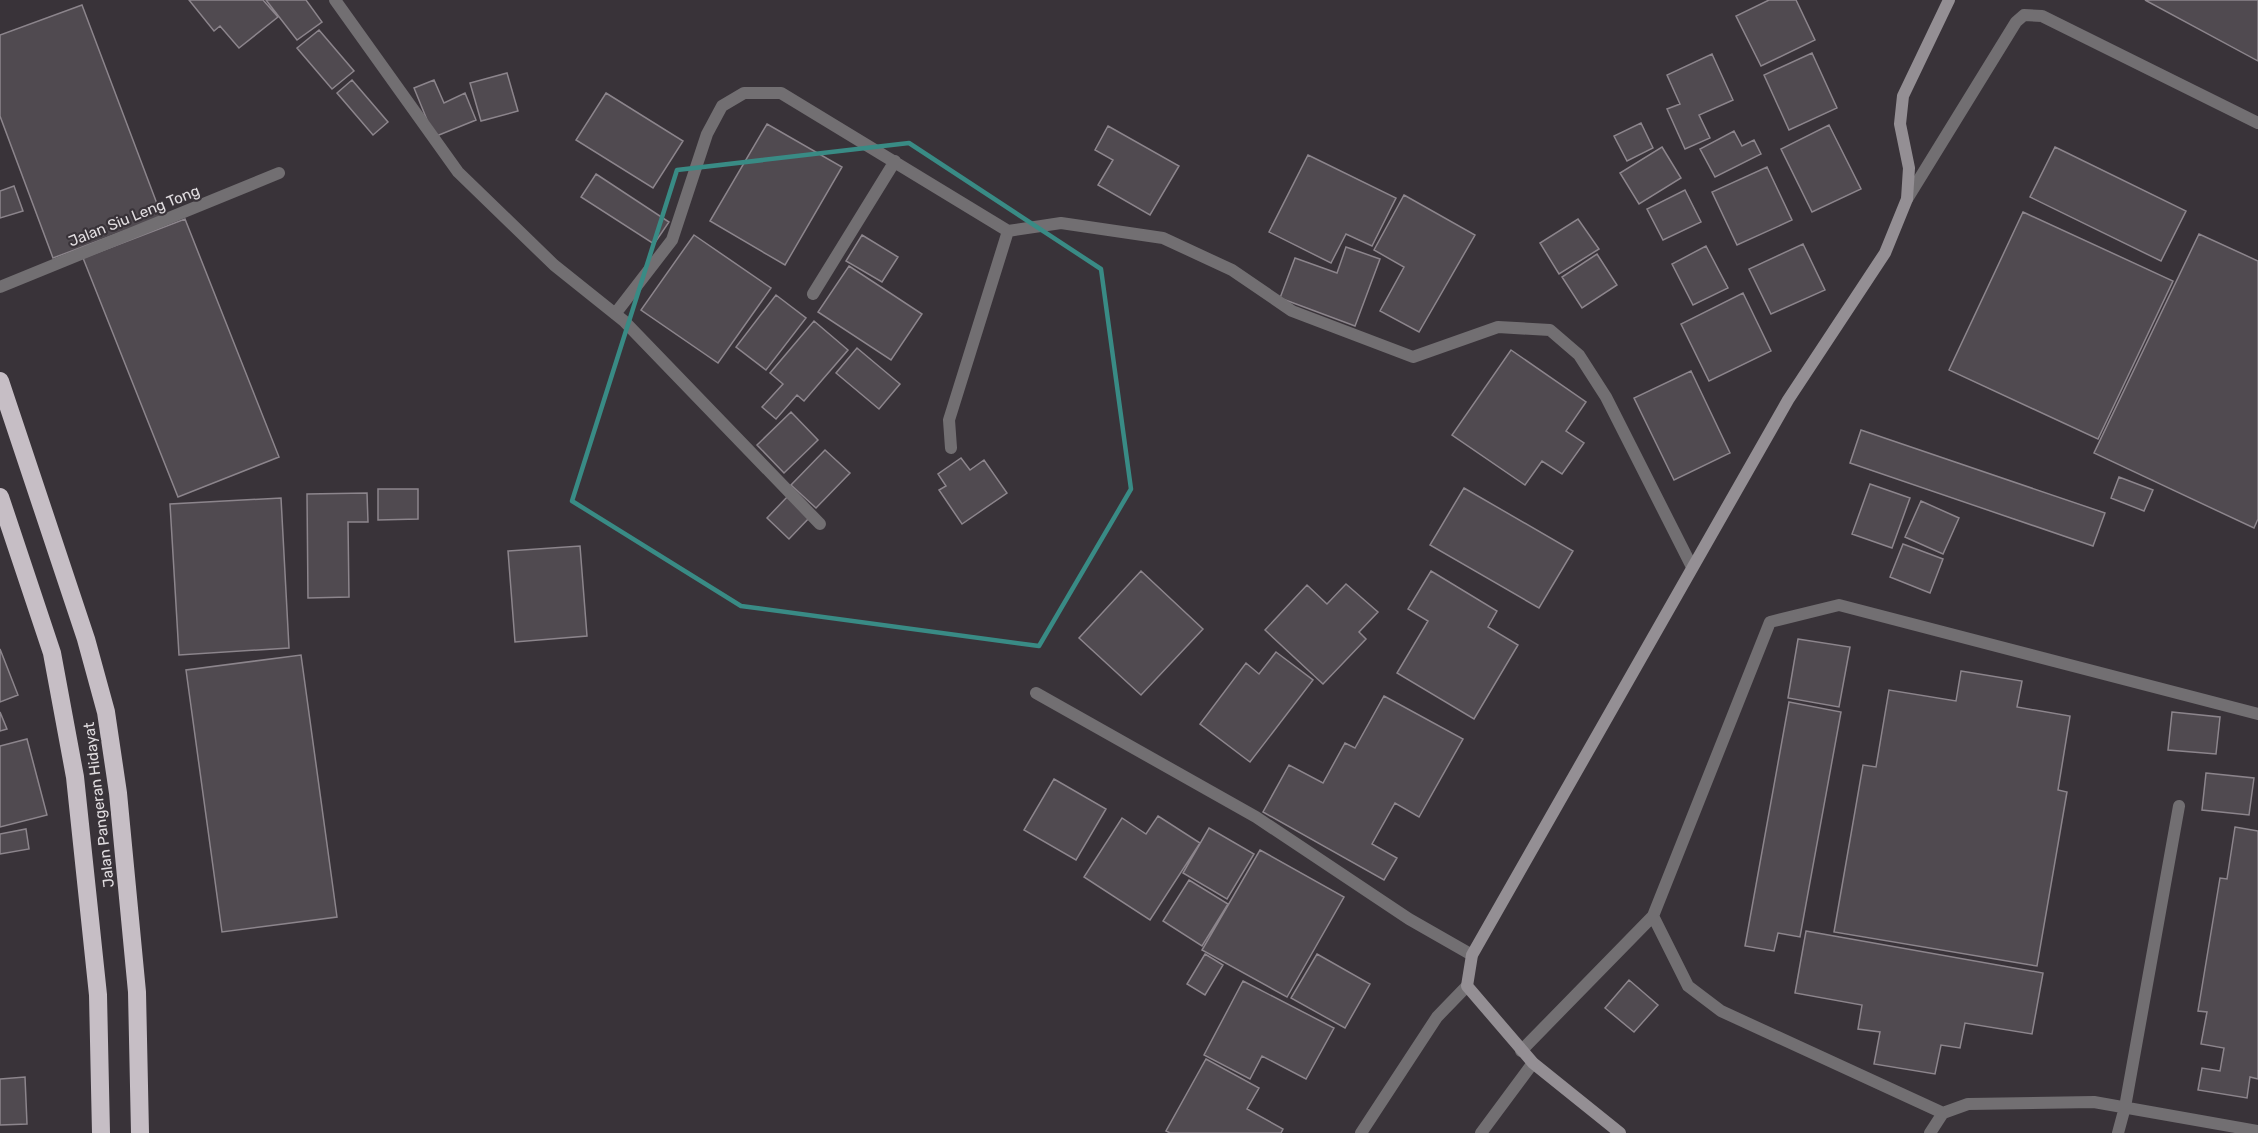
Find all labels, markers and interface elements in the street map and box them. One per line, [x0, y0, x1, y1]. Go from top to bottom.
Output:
street label: Jalan Siu Leng Tong [66, 181, 202, 251]
street label: Jalan Pangeran Hidayat [80, 721, 118, 889]

